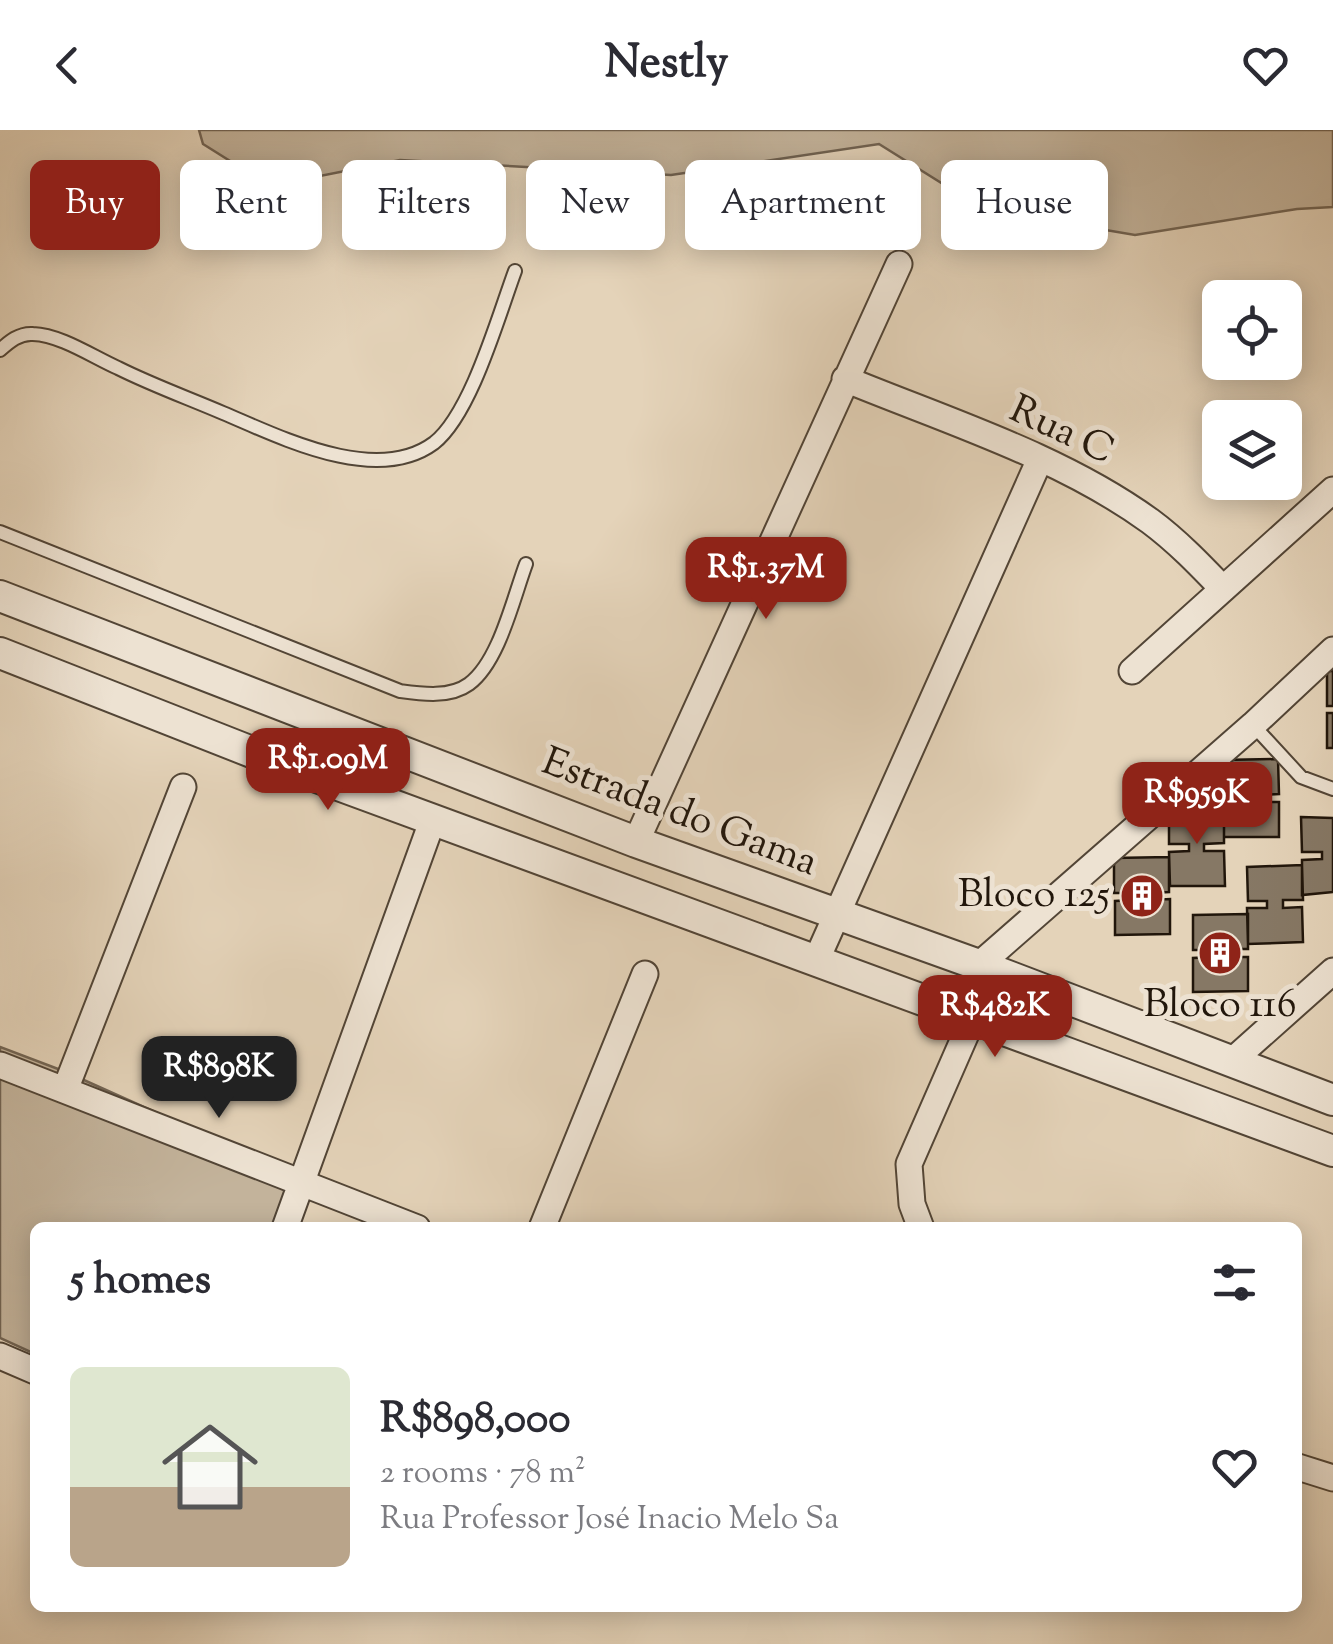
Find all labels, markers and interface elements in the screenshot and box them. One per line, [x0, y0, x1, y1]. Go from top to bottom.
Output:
text: Nestly [605, 33, 728, 98]
icon: back [40, 38, 95, 93]
icon: heart [1238, 38, 1293, 93]
chip: Buy [30, 160, 160, 250]
chip: Rent [180, 160, 322, 250]
chip: Filters [342, 160, 506, 250]
chip: New [526, 160, 665, 250]
chip: Apartment [685, 160, 921, 250]
chip: House [941, 160, 1108, 250]
map controls [1202, 280, 1302, 500]
button: locate [1202, 280, 1302, 380]
street label: Rua C [999, 383, 1123, 481]
button: layers [1202, 400, 1302, 500]
pin: R$1.37M [674, 537, 858, 622]
text: R$1.37M [708, 546, 824, 592]
pin: R$1.09M [236, 728, 420, 813]
street label: Estrada do Gama [533, 735, 825, 893]
text: R$1.09M [268, 737, 388, 783]
pin: R$959K [1116, 762, 1278, 847]
text: R$959K [1144, 771, 1250, 817]
place label: Bloco 125 [958, 868, 1110, 925]
building icon: Bloco 125 [1119, 873, 1165, 919]
building icon: Bloco 116 [1197, 930, 1243, 976]
pin: R$482K [914, 975, 1076, 1060]
place label: Bloco 116 [1143, 978, 1297, 1035]
text: R$482K [940, 984, 1050, 1030]
pin: R$898K [138, 1036, 300, 1121]
text: R$898K [164, 1045, 274, 1091]
text: 5 homes [70, 1252, 211, 1312]
icon: filters [1207, 1255, 1262, 1310]
text: R$898,000 [380, 1391, 570, 1451]
icon: home [150, 1407, 270, 1527]
icon: heart [1207, 1440, 1262, 1495]
text: 2 rooms · 78 m² [380, 1451, 586, 1497]
text: Rua Professor José Inacio Melo Sa [380, 1497, 839, 1543]

